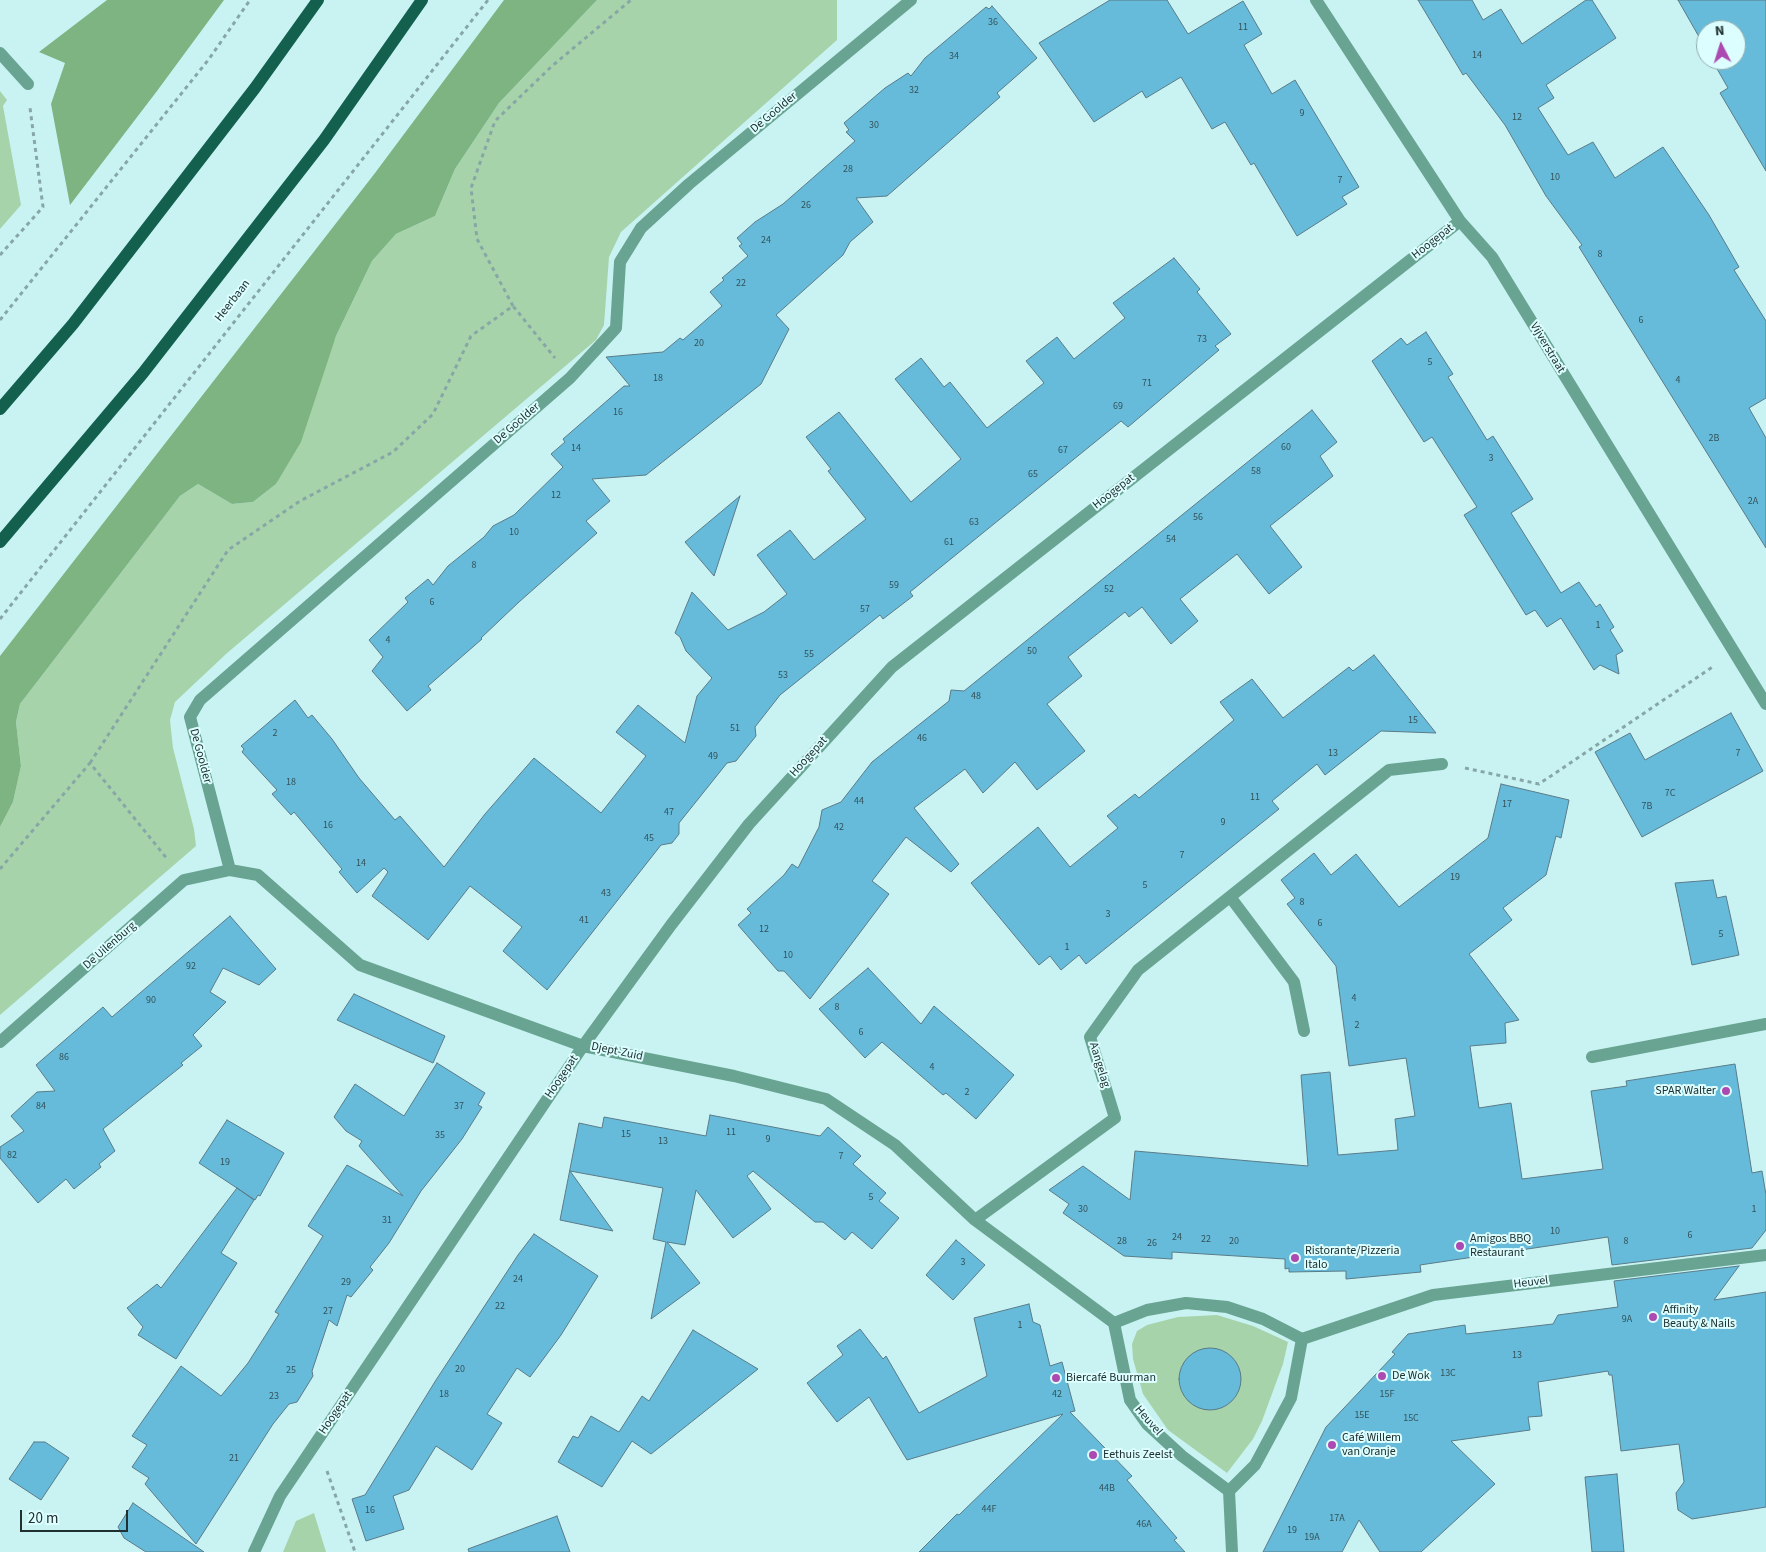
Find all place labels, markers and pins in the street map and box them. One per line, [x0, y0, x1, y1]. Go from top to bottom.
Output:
place label: SPAR Walter [1655, 1084, 1716, 1098]
marker: SPAR Walter [1720, 1085, 1732, 1097]
place label: Amigos BBQ Restaurant [1470, 1232, 1531, 1260]
marker: Amigos BBQ Restaurant [1454, 1240, 1466, 1252]
place label: Ristorante/Pizzeria Italo [1305, 1244, 1399, 1272]
marker: Ristorante/Pizzeria Italo [1289, 1252, 1301, 1264]
place label: Affinity Beauty & Nails [1663, 1303, 1735, 1331]
marker: Affinity Beauty & Nails [1647, 1311, 1659, 1323]
place label: De Wok [1392, 1369, 1430, 1383]
marker: De Wok [1376, 1370, 1388, 1382]
place label: Biercafé Buurman [1066, 1371, 1156, 1385]
marker: Biercafé Buurman [1050, 1372, 1062, 1384]
place label: Café Willem van Oranje [1342, 1431, 1401, 1459]
marker: Café Willem van Oranje [1326, 1439, 1338, 1451]
place label: Eethuis Zeelst [1103, 1448, 1173, 1462]
marker: Eethuis Zeelst [1087, 1449, 1099, 1461]

